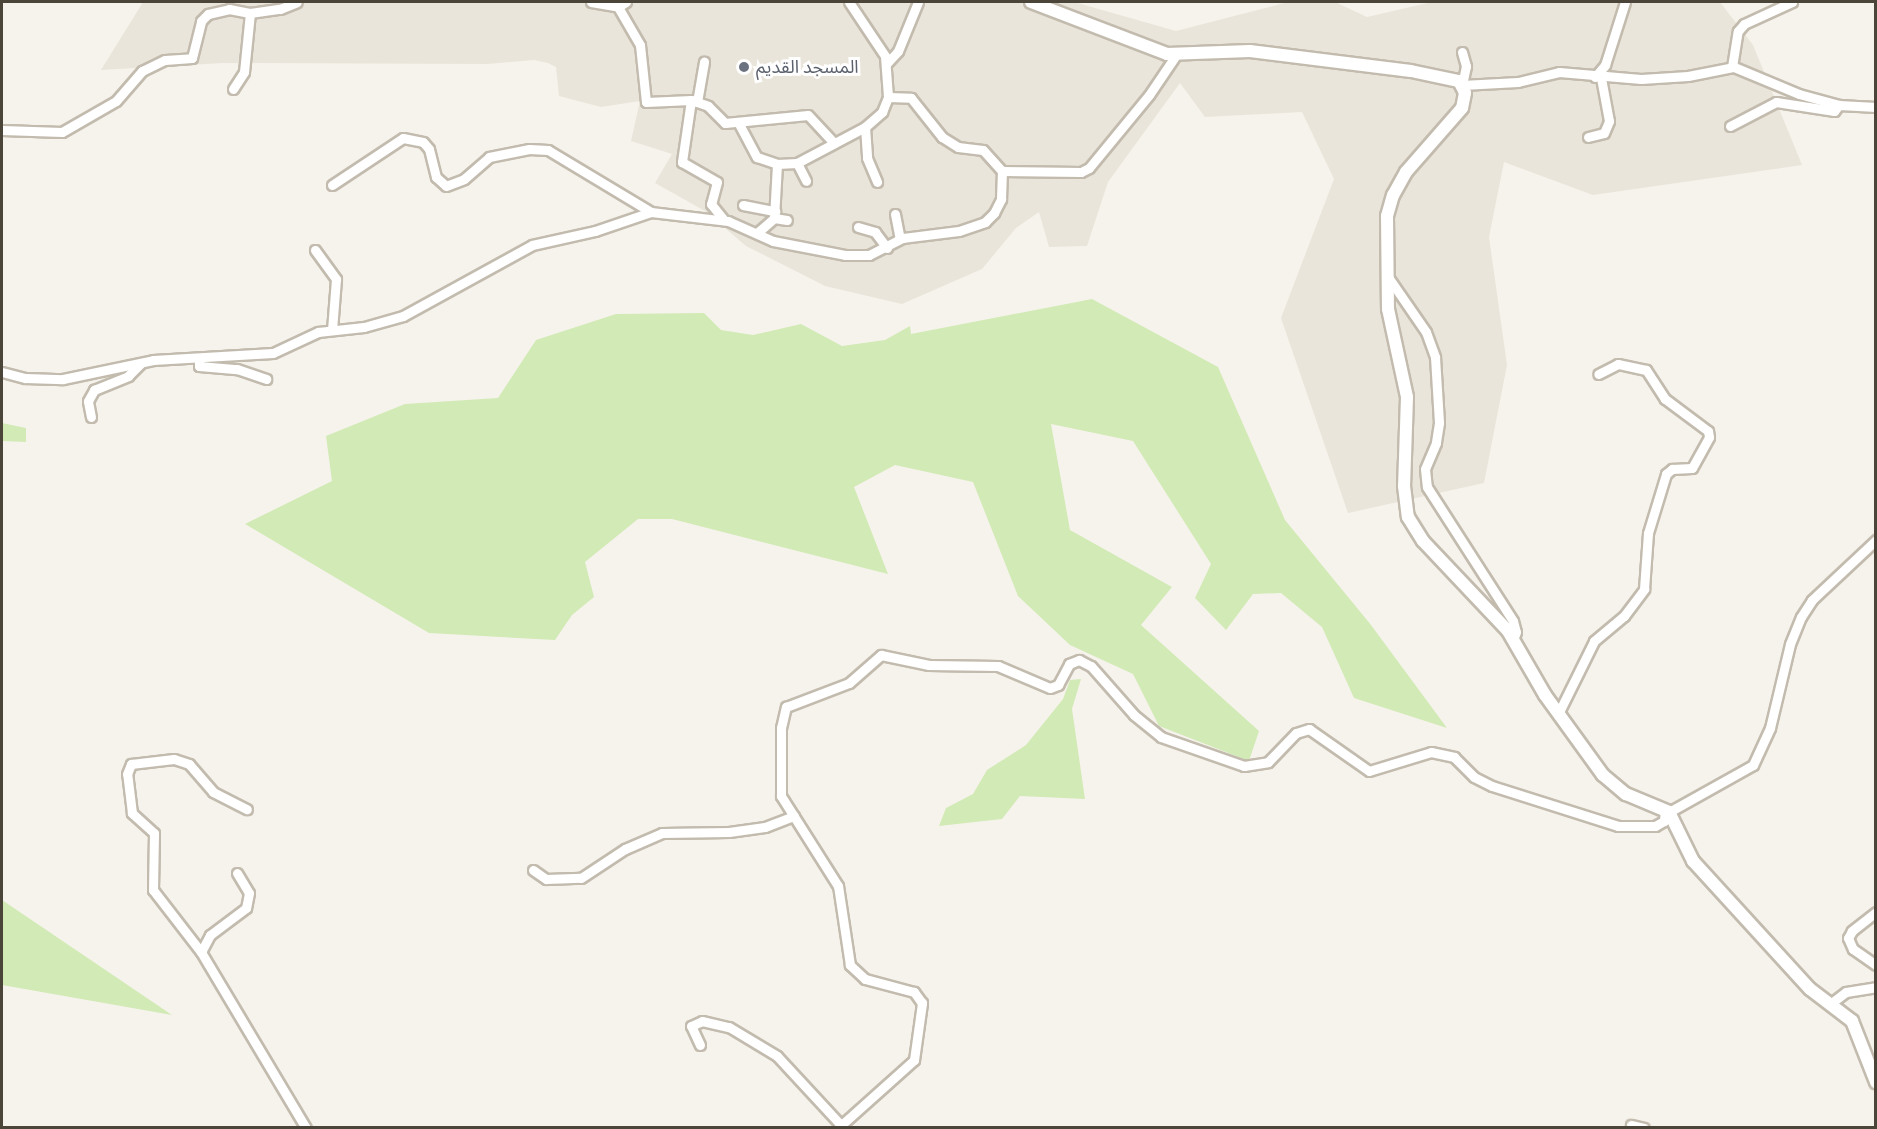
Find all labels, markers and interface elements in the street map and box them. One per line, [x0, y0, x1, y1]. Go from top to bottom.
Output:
place label: المسجد القديم [756, 56, 859, 78]
marker: المسجد القديم [737, 60, 751, 74]

